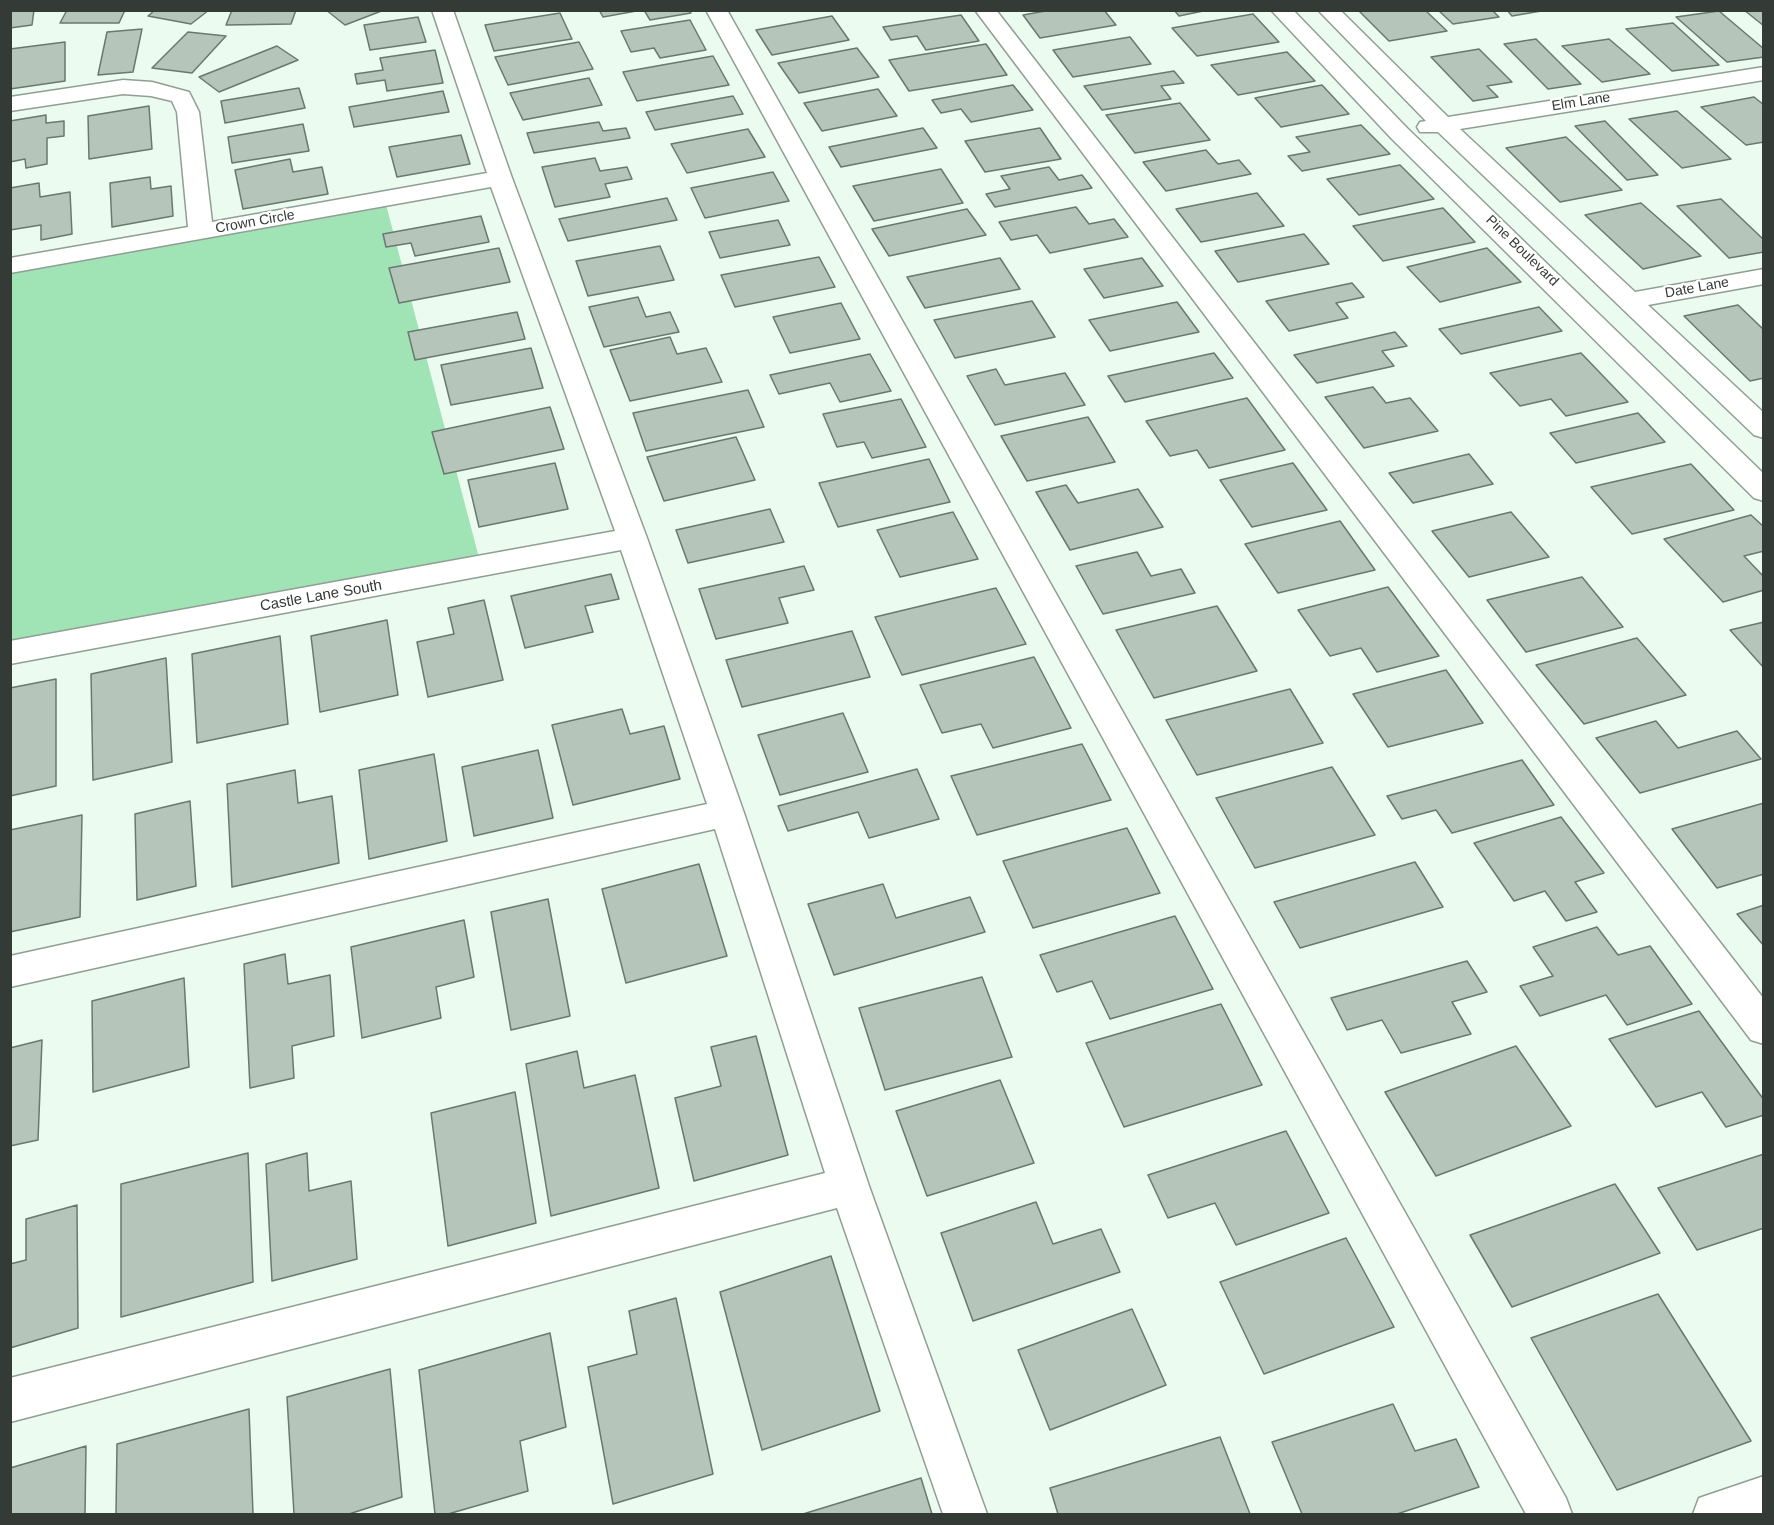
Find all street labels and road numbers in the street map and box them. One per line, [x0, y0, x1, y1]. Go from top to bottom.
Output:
street label: Elm Lane [1550, 89, 1612, 115]
street label: Crown Circle [214, 207, 296, 237]
street label: Pine Boulevard [1482, 212, 1562, 290]
street label: Date Lane [1664, 274, 1730, 302]
street label: Castle Lane South [259, 576, 383, 616]

